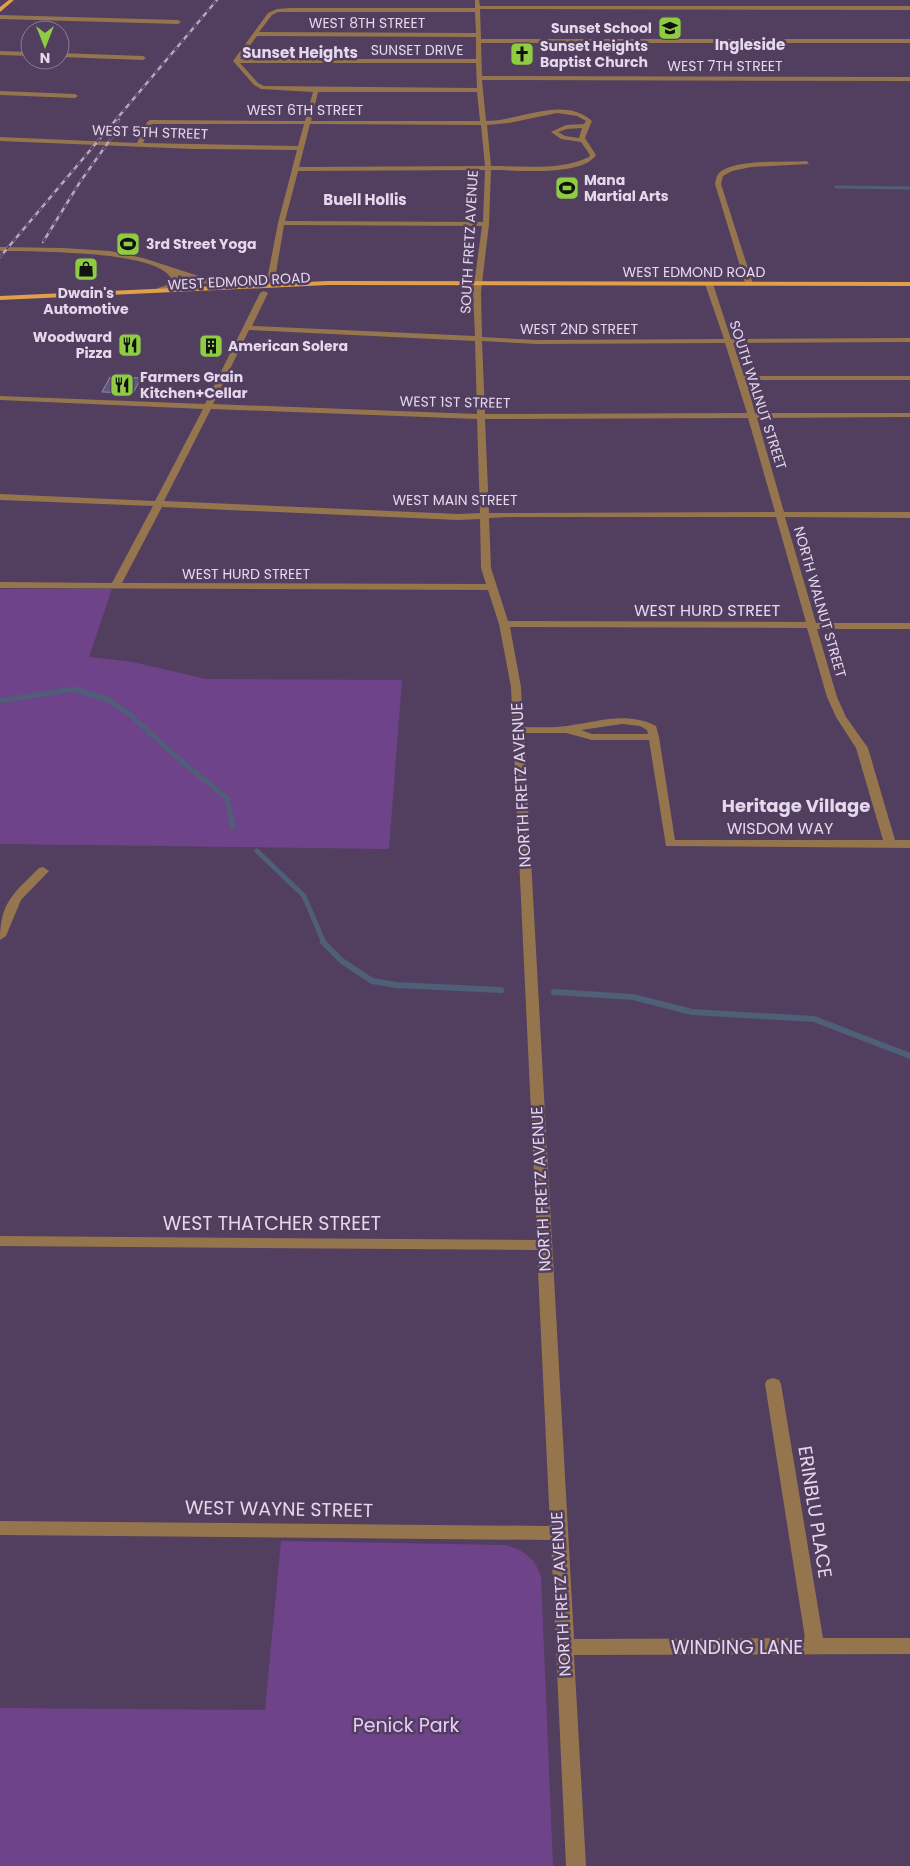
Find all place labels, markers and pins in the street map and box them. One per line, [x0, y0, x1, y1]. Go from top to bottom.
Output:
school or university icon: Sunset School [657, 15, 683, 41]
place label: Sunset School [551, 18, 652, 38]
place label: Sunset Heights Baptist Church [540, 36, 648, 72]
church icon: Sunset Heights Baptist Church [509, 41, 535, 67]
place label: Mana Martial Arts [584, 170, 669, 206]
sports icon: Mana Martial Arts [554, 175, 580, 201]
sports icon: 3rd Street Yoga [115, 231, 141, 257]
place label: 3rd Street Yoga [146, 234, 256, 254]
shop icon: Dwain's Automotive [73, 256, 99, 282]
place label: Dwain's Automotive [43, 283, 129, 319]
place label: Woodward Pizza [33, 327, 112, 363]
restaurant icon: Woodward Pizza [117, 332, 143, 358]
building icon: American Solera [198, 333, 224, 359]
place label: American Solera [228, 336, 348, 356]
place label: Farmers Grain Kitchen+Cellar [140, 367, 247, 403]
restaurant icon: Farmers Grain Kitchen+Cellar [109, 372, 135, 398]

